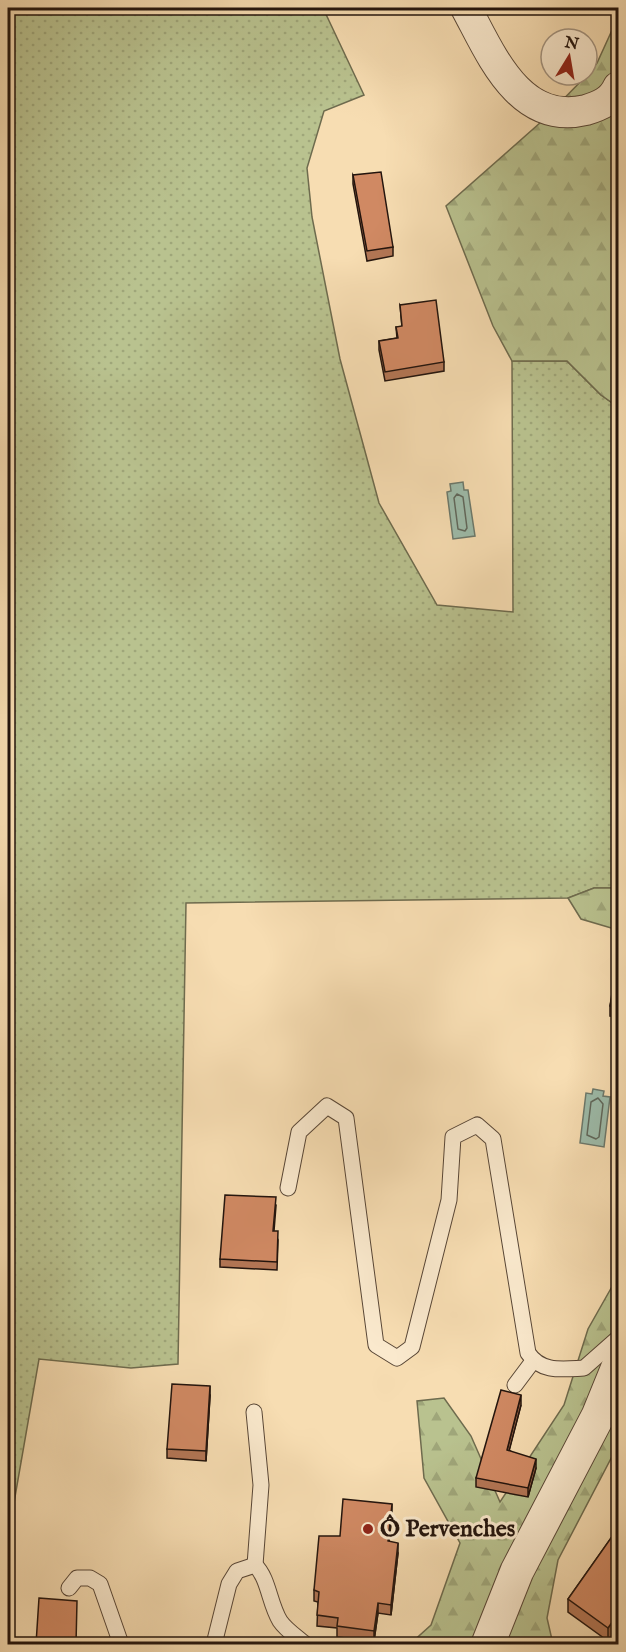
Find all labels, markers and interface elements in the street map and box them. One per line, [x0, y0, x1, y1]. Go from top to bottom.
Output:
north arrow [539, 27, 599, 87]
text: N [562, 33, 580, 55]
place label: Ô Pervenches [380, 1514, 516, 1545]
marker: Ô Pervenches [361, 1522, 375, 1536]

